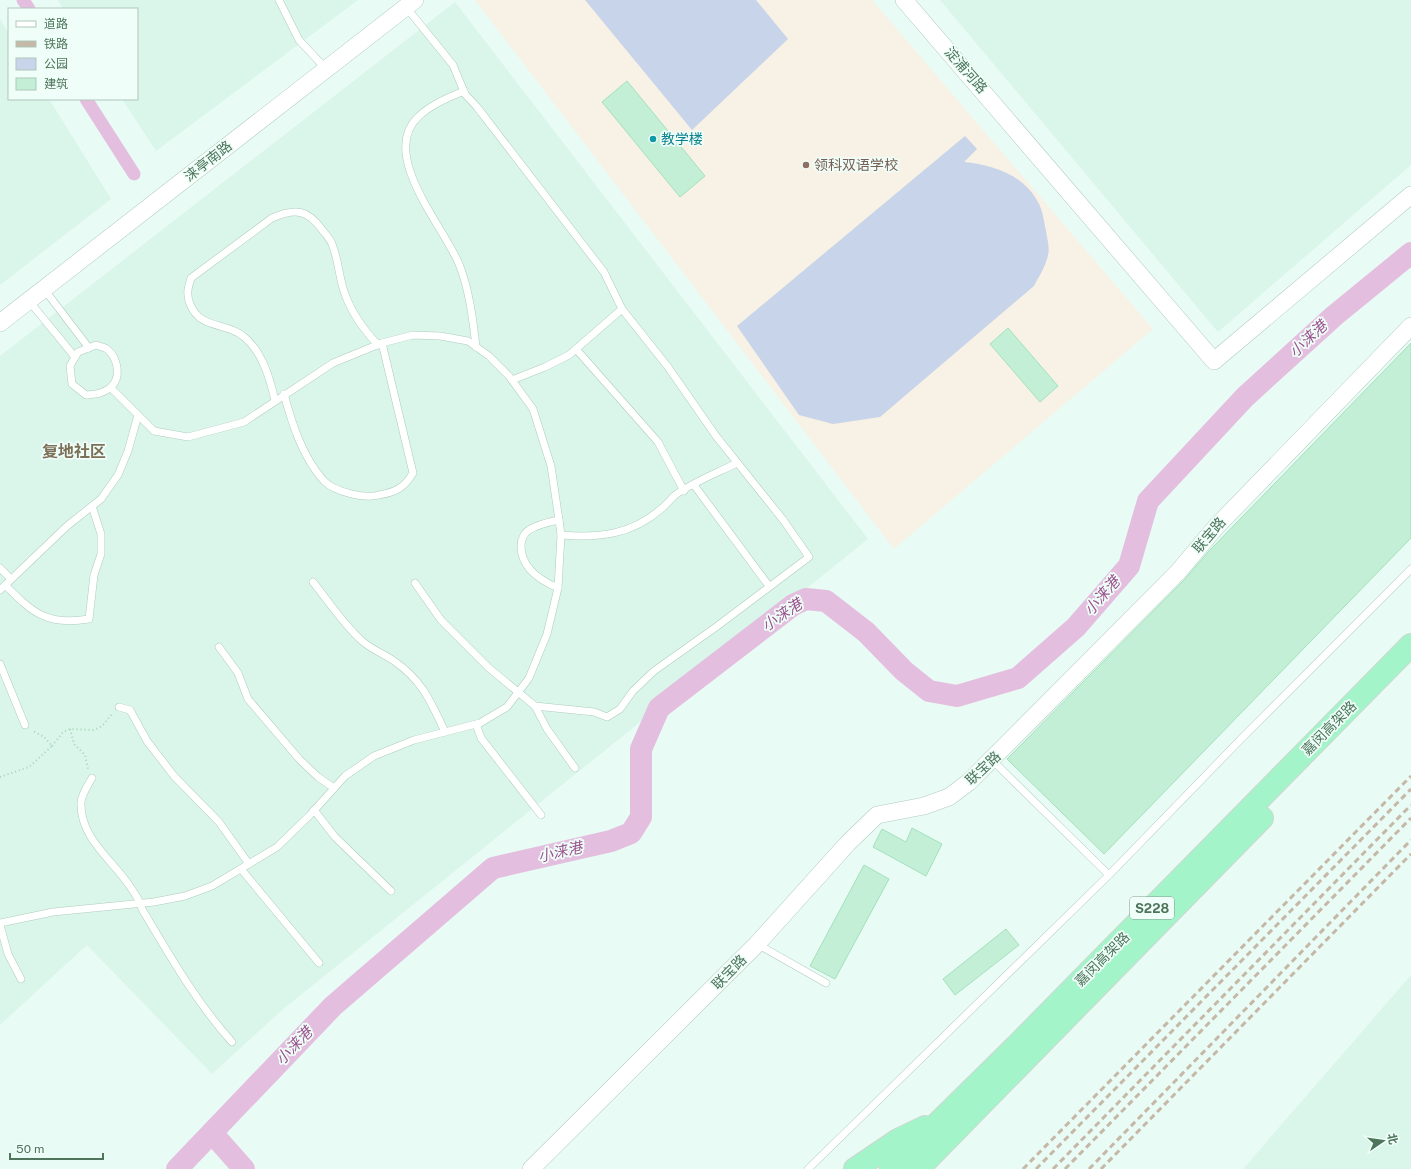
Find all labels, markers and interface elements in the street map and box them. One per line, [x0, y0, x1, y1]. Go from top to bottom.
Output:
legend [8, 8, 138, 100]
text: 道路 [44, 17, 68, 31]
text: 铁路 [44, 37, 68, 51]
street label: 淀浦河路 [942, 44, 990, 96]
text: 公园 [44, 57, 68, 71]
text: 建筑 [44, 77, 68, 91]
place label: 教学楼 [661, 131, 703, 147]
marker: 教学楼 [648, 134, 658, 144]
street label: 涞亭南路 [181, 137, 235, 185]
place label: 领科双语学校 [814, 157, 898, 173]
marker: 领科双语学校 [801, 160, 811, 170]
water label: 小涞港 [1285, 316, 1331, 360]
district label: 复地社区 [42, 442, 106, 461]
street label: 联宝路 [1189, 514, 1229, 556]
water label: 小涞港 [1080, 572, 1124, 618]
water label: 小涞港 [758, 594, 807, 634]
street label: 嘉闵高架路 [1299, 698, 1359, 758]
street label: 联宝路 [962, 748, 1004, 788]
water label: 小涞港 [536, 838, 586, 865]
road number: S228 [1130, 897, 1174, 919]
street label: 嘉闵高架路 [1072, 929, 1132, 989]
street label: 联宝路 [708, 951, 750, 993]
water label: 小涞港 [272, 1022, 317, 1068]
north arrow [1363, 1121, 1403, 1161]
text: 北 [1386, 1132, 1400, 1145]
scale bar [10, 1135, 103, 1161]
text: 50 m [16, 1142, 44, 1156]

